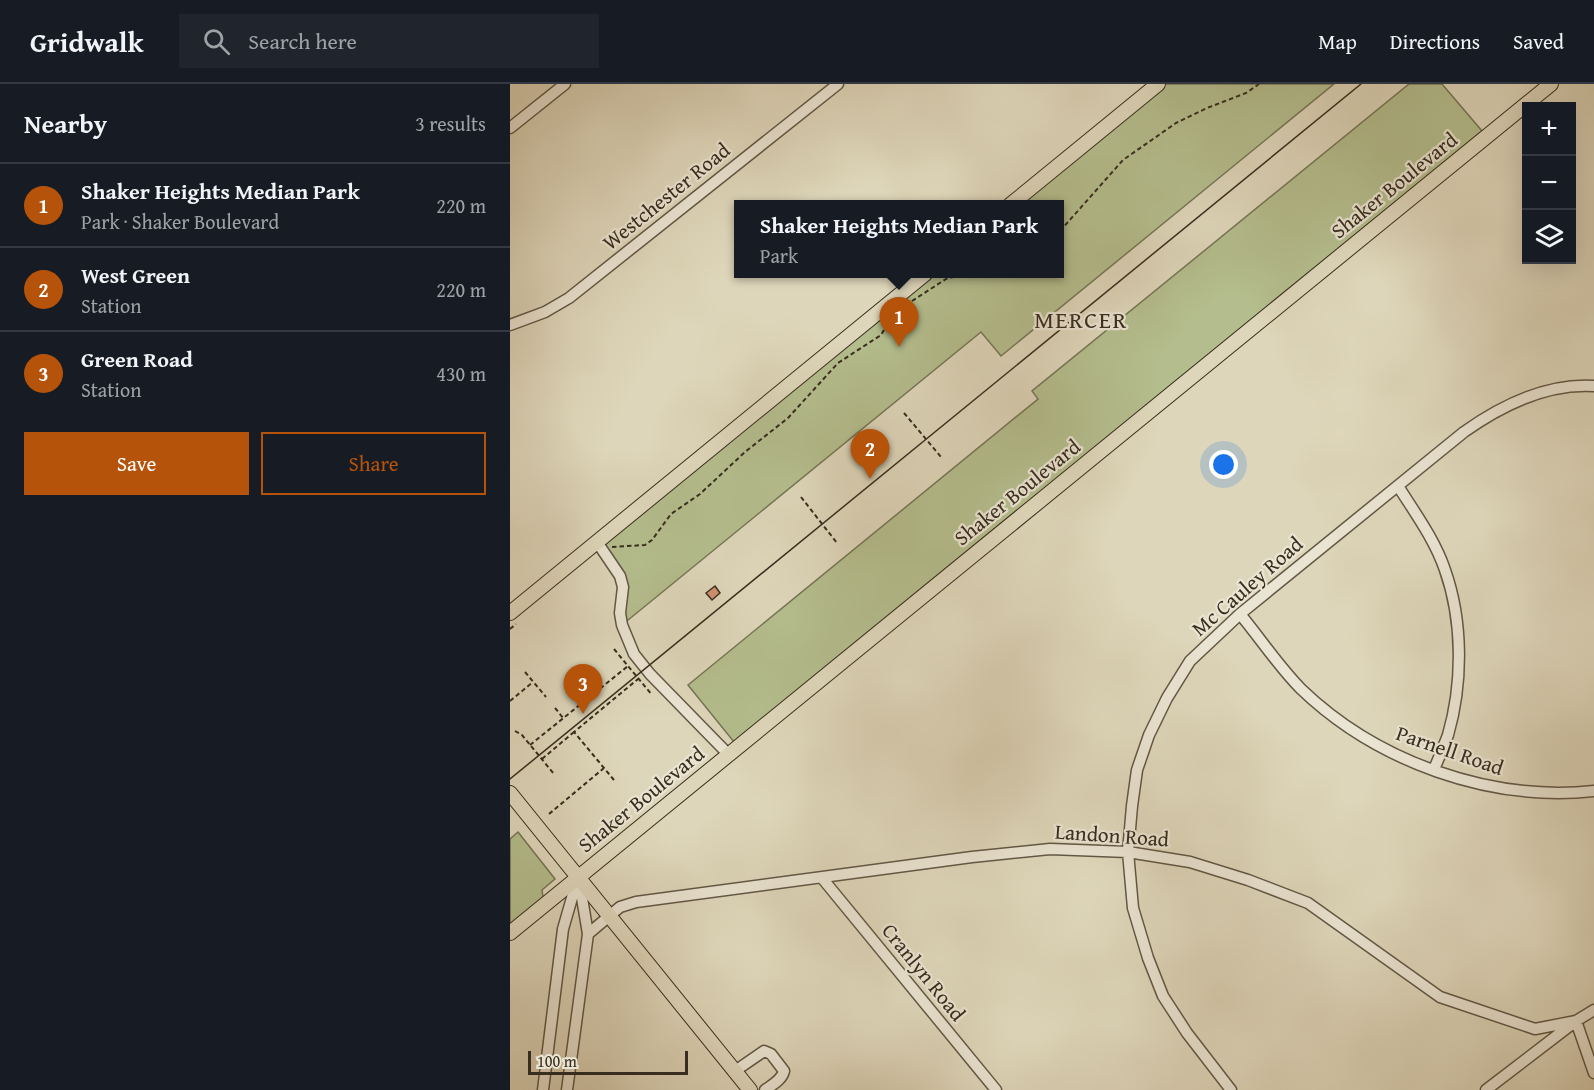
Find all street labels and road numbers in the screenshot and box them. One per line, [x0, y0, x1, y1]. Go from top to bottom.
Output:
street label: Shaker Boulevard [1324, 124, 1464, 246]
street label: Westchester Road [596, 134, 737, 257]
street label: Shaker Boulevard [947, 431, 1087, 553]
street label: Mc Cauley Road [1185, 528, 1310, 643]
street label: Parnell Road [1392, 717, 1509, 783]
street label: Shaker Boulevard [571, 738, 711, 860]
street label: Landon Road [1054, 816, 1171, 855]
street label: Cranlyn Road [875, 916, 974, 1028]

